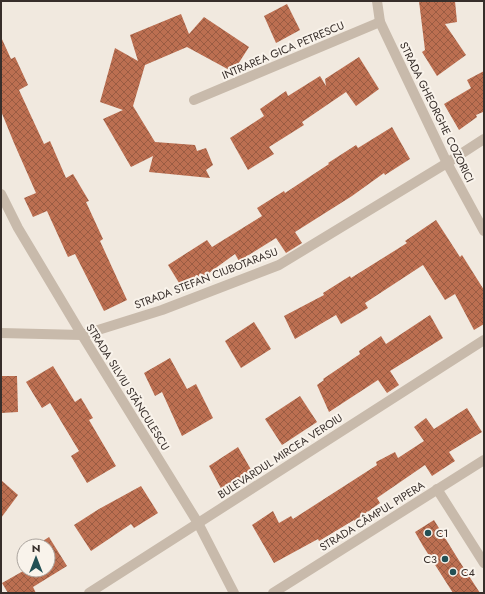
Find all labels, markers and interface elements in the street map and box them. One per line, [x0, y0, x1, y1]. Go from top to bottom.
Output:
street label: INTRAREA GICA PETRESCU [219, 17, 347, 83]
street label: STRADA GHEORGHE COZORICI [396, 39, 478, 185]
street label: STRADA STEFAN CIUBOTARASU [132, 243, 280, 313]
street label: STRADA SILVIU STĂNCULESCU [82, 321, 174, 454]
street label: BULEVARDUL MIRCEA VEROIU [214, 410, 346, 502]
street label: STRADA CÂMPUL PIPERA [316, 477, 428, 555]
place label: C1 [436, 525, 449, 541]
marker: C1 [423, 528, 433, 538]
north arrow [16, 538, 56, 578]
text: N [32, 540, 40, 556]
place label: C3 [423, 551, 437, 567]
marker: C3 [440, 554, 450, 564]
place label: C4 [461, 564, 476, 580]
marker: C4 [448, 567, 458, 577]

